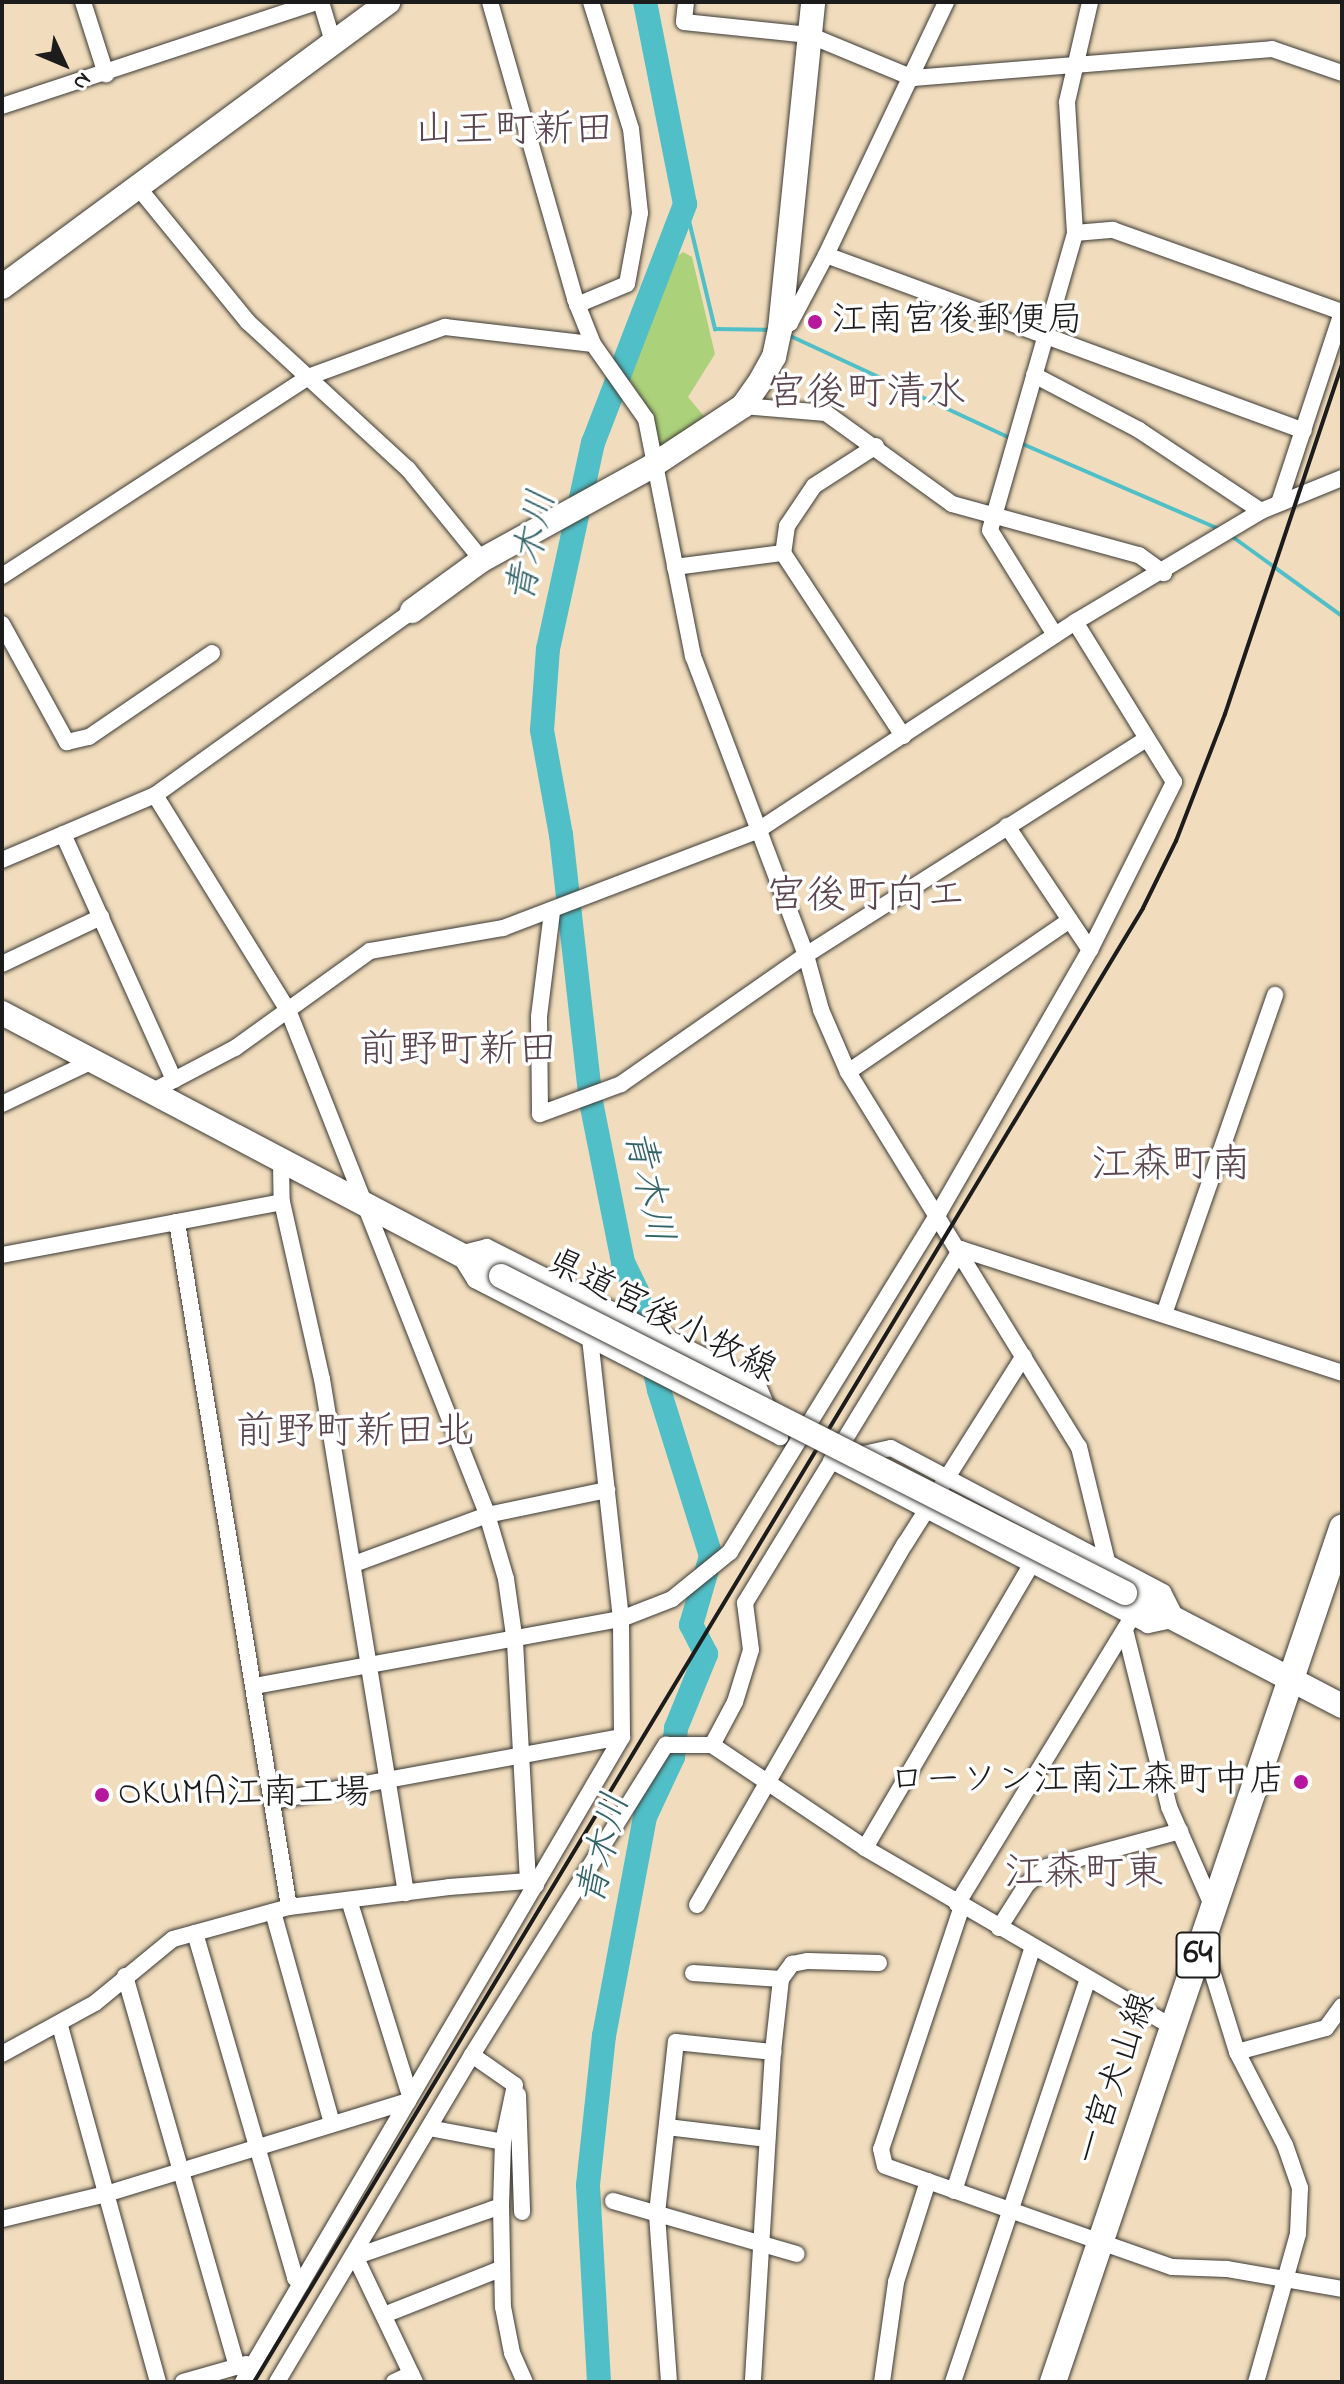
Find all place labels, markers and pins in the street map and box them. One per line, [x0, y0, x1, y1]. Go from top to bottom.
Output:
place label: 江南宮後郵便局 [831, 300, 1083, 344]
marker: 江南宮後郵便局 [806, 313, 824, 331]
place label: ローソン江南江森町中店 [889, 1760, 1285, 1804]
place label: OKUMA江南工場 [118, 1773, 370, 1817]
marker: ローソン江南江森町中店 [1292, 1773, 1310, 1791]
marker: OKUMA江南工場 [93, 1786, 111, 1804]

